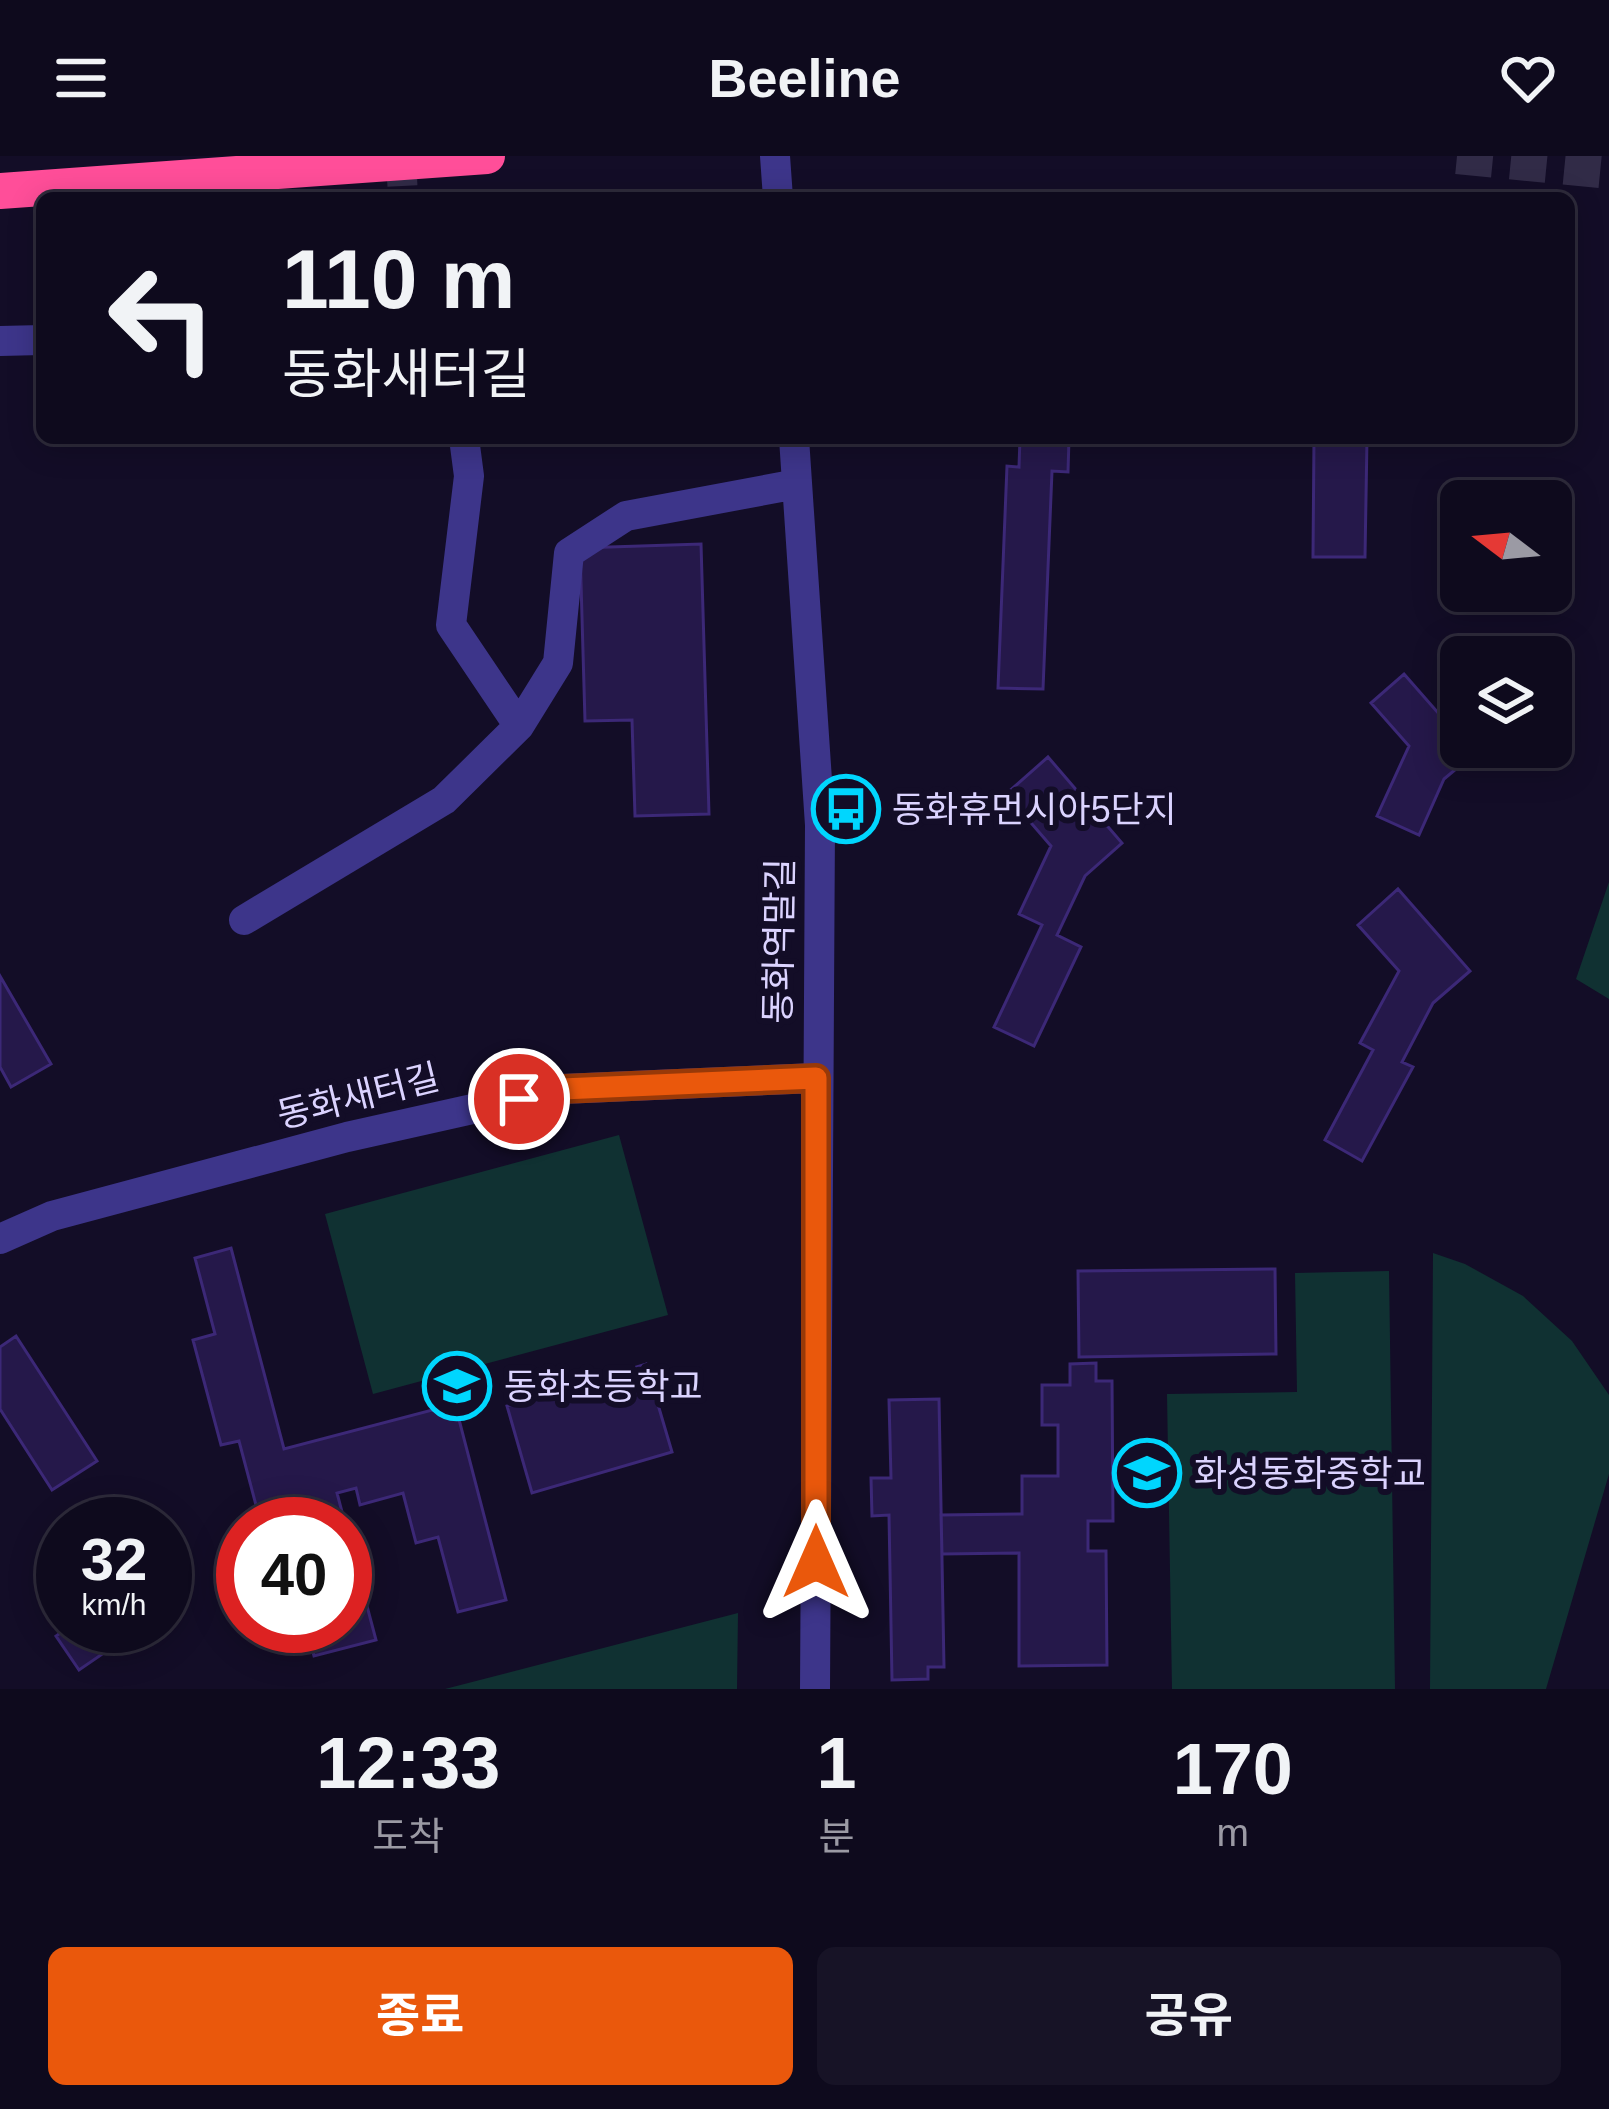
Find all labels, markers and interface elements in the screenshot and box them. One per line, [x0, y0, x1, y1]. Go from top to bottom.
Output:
icon: menu [48, 45, 114, 111]
icon: heart [1495, 45, 1561, 111]
text: Beeline [708, 48, 901, 108]
text: 110 m [282, 232, 516, 326]
icon: left [84, 240, 240, 396]
text: 동화새터길 [282, 344, 530, 404]
north arrow [1440, 480, 1572, 612]
map controls [1440, 480, 1572, 768]
button: layers [1440, 636, 1572, 768]
bus stop icon: 동화휴먼시아5단지 [811, 774, 881, 844]
place label: 동화휴먼시아5단지 [892, 789, 1177, 830]
street label: 동화역말길 [757, 858, 801, 1024]
pin [468, 1048, 570, 1150]
street label: 동화새터길 [273, 1056, 443, 1136]
icon: arrive [486, 1066, 552, 1132]
school or university icon: 동화초등학교 [422, 1351, 492, 1421]
place label: 동화초등학교 [504, 1366, 703, 1407]
school or university icon: 화성동화중학교 [1112, 1438, 1182, 1508]
place label: 화성동화중학교 [1194, 1453, 1426, 1494]
speed limit sign: 40 [216, 1497, 372, 1653]
position arrow [753, 1499, 879, 1625]
text: 32 [81, 1526, 147, 1593]
text: km/h [81, 1588, 147, 1621]
text: 12:33 [316, 1723, 500, 1803]
text: 1 [816, 1723, 857, 1803]
text: 170 [1173, 1729, 1293, 1809]
text: m [1216, 1811, 1249, 1854]
text: 도착 [372, 1815, 444, 1858]
text: 분 [819, 1815, 854, 1858]
button: 종료 [48, 1947, 793, 2085]
button: 공유 [817, 1947, 1561, 2085]

